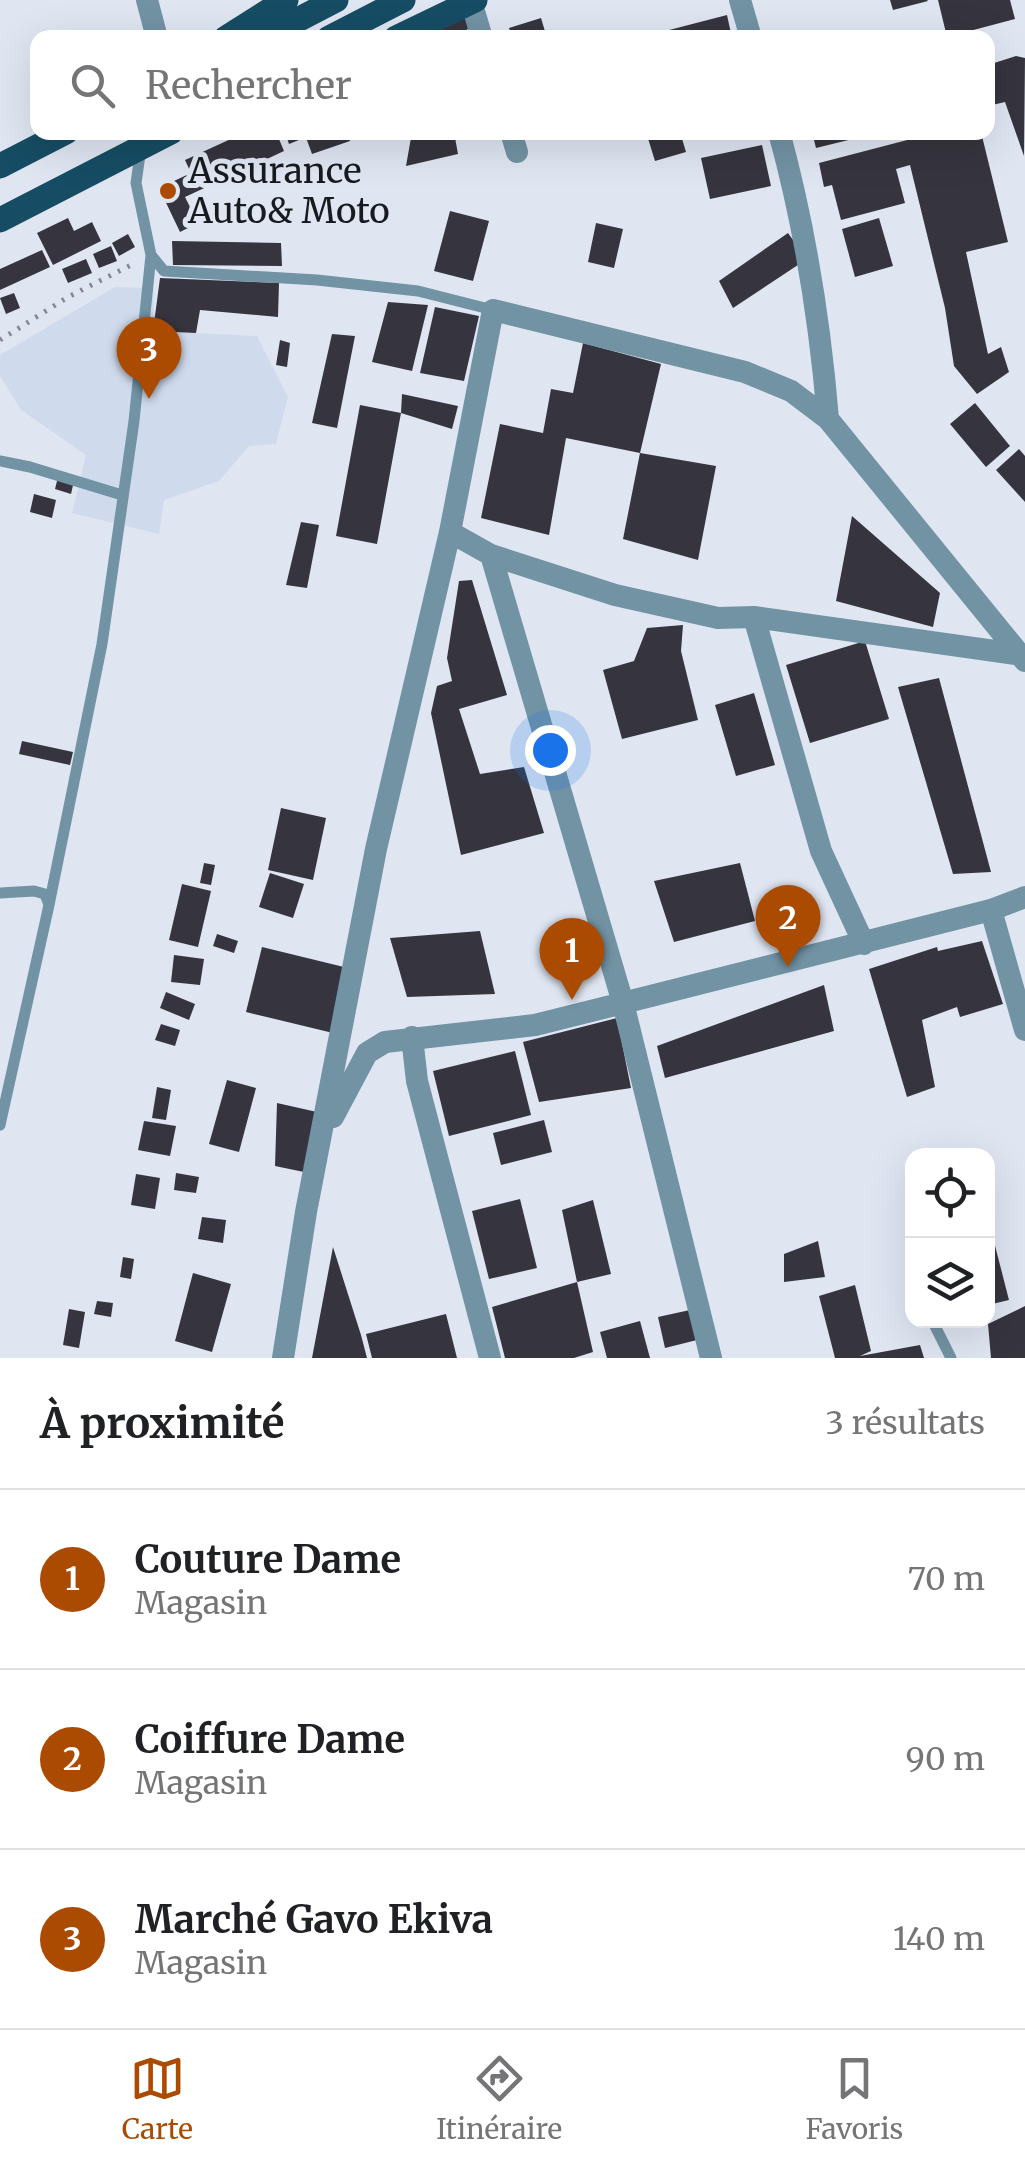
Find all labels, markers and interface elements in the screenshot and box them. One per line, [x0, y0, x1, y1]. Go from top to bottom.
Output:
search box [30, 30, 995, 140]
icon: search [65, 58, 120, 113]
text: Rechercher [145, 62, 352, 109]
place label: Assurance Auto& Moto [187, 149, 390, 233]
marker: Assurance Auto& Moto [157, 180, 179, 202]
pin: 3 [116, 316, 182, 399]
your location [525, 725, 576, 776]
pin: 2 [756, 884, 820, 967]
pin: 1 [540, 918, 604, 1000]
map controls [905, 1148, 995, 1328]
button: locate [905, 1148, 995, 1238]
button: layers [905, 1238, 995, 1328]
text: À proximité [40, 1397, 284, 1449]
text: 3 résultats [826, 1403, 985, 1443]
text: Couture Dame [135, 1536, 401, 1583]
text: 1 [65, 1559, 80, 1599]
text: 70 m [908, 1559, 985, 1599]
text: Magasin [135, 1583, 267, 1623]
text: Coiffure Dame [135, 1716, 405, 1763]
text: 2 [63, 1739, 82, 1779]
text: 90 m [906, 1739, 985, 1779]
text: Magasin [135, 1763, 267, 1803]
text: Marché Gavo Ekiva [135, 1896, 493, 1943]
text: 3 [63, 1919, 82, 1959]
text: 140 m [893, 1919, 985, 1959]
text: Magasin [135, 1943, 267, 1983]
tab: Carte [122, 2051, 193, 2147]
tab: Itinéraire [436, 2051, 562, 2147]
tab: Favoris [805, 2051, 903, 2147]

